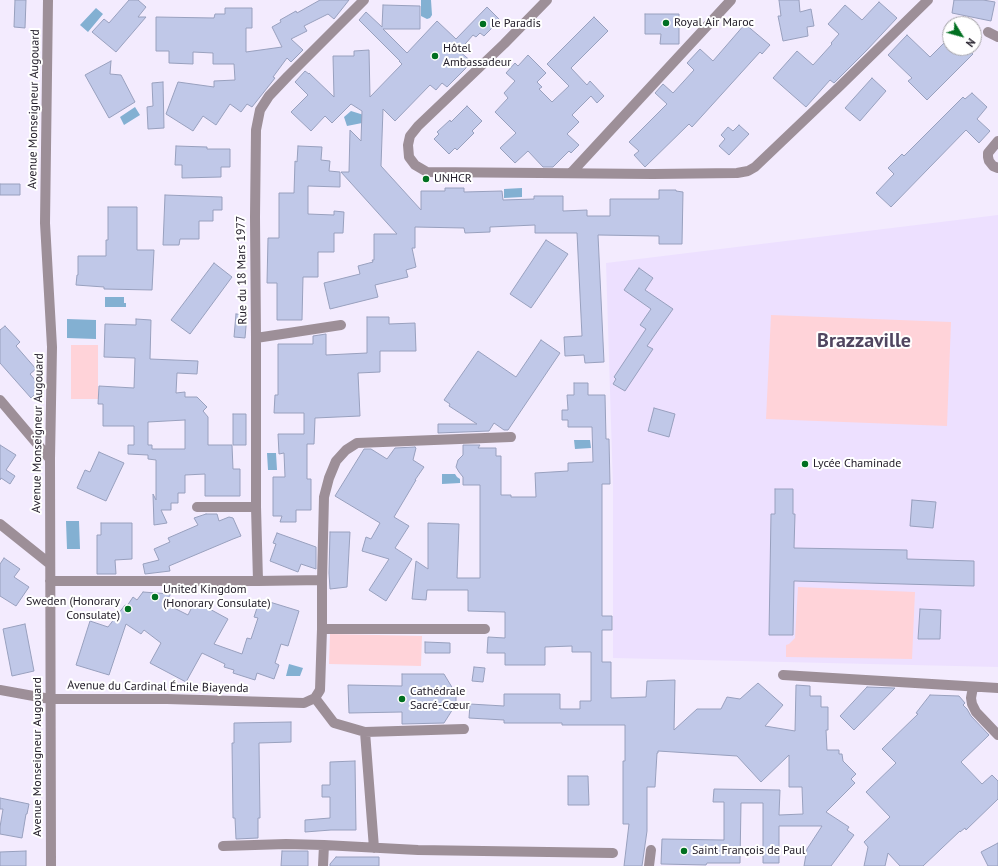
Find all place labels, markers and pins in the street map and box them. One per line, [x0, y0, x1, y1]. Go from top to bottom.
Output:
place label: Royal Air Maroc [674, 16, 754, 30]
place label: le Paradis [491, 17, 541, 31]
marker: Royal Air Maroc [661, 18, 671, 28]
marker: le Paradis [478, 19, 488, 29]
place label: Hôtel Ambassadeur [443, 42, 511, 70]
marker: Hôtel Ambassadeur [430, 51, 440, 61]
place label: UNHCR [434, 172, 472, 186]
marker: UNHCR [421, 174, 431, 184]
place label: Lycée Chaminade [813, 457, 901, 471]
marker: Lycée Chaminade [800, 459, 810, 469]
place label: United Kingdom (Honorary Consulate) [163, 583, 271, 611]
marker: United Kingdom (Honorary Consulate) [150, 592, 160, 602]
place label: Sweden (Honorary Consulate) [26, 595, 120, 623]
marker: Sweden (Honorary Consulate) [123, 604, 133, 614]
place label: Cathédrale Sacré-Cœur [410, 685, 470, 713]
marker: Cathédrale Sacré-Cœur [397, 694, 407, 704]
place label: Saint François de Paul [692, 844, 805, 858]
marker: Saint François de Paul [679, 846, 689, 856]

